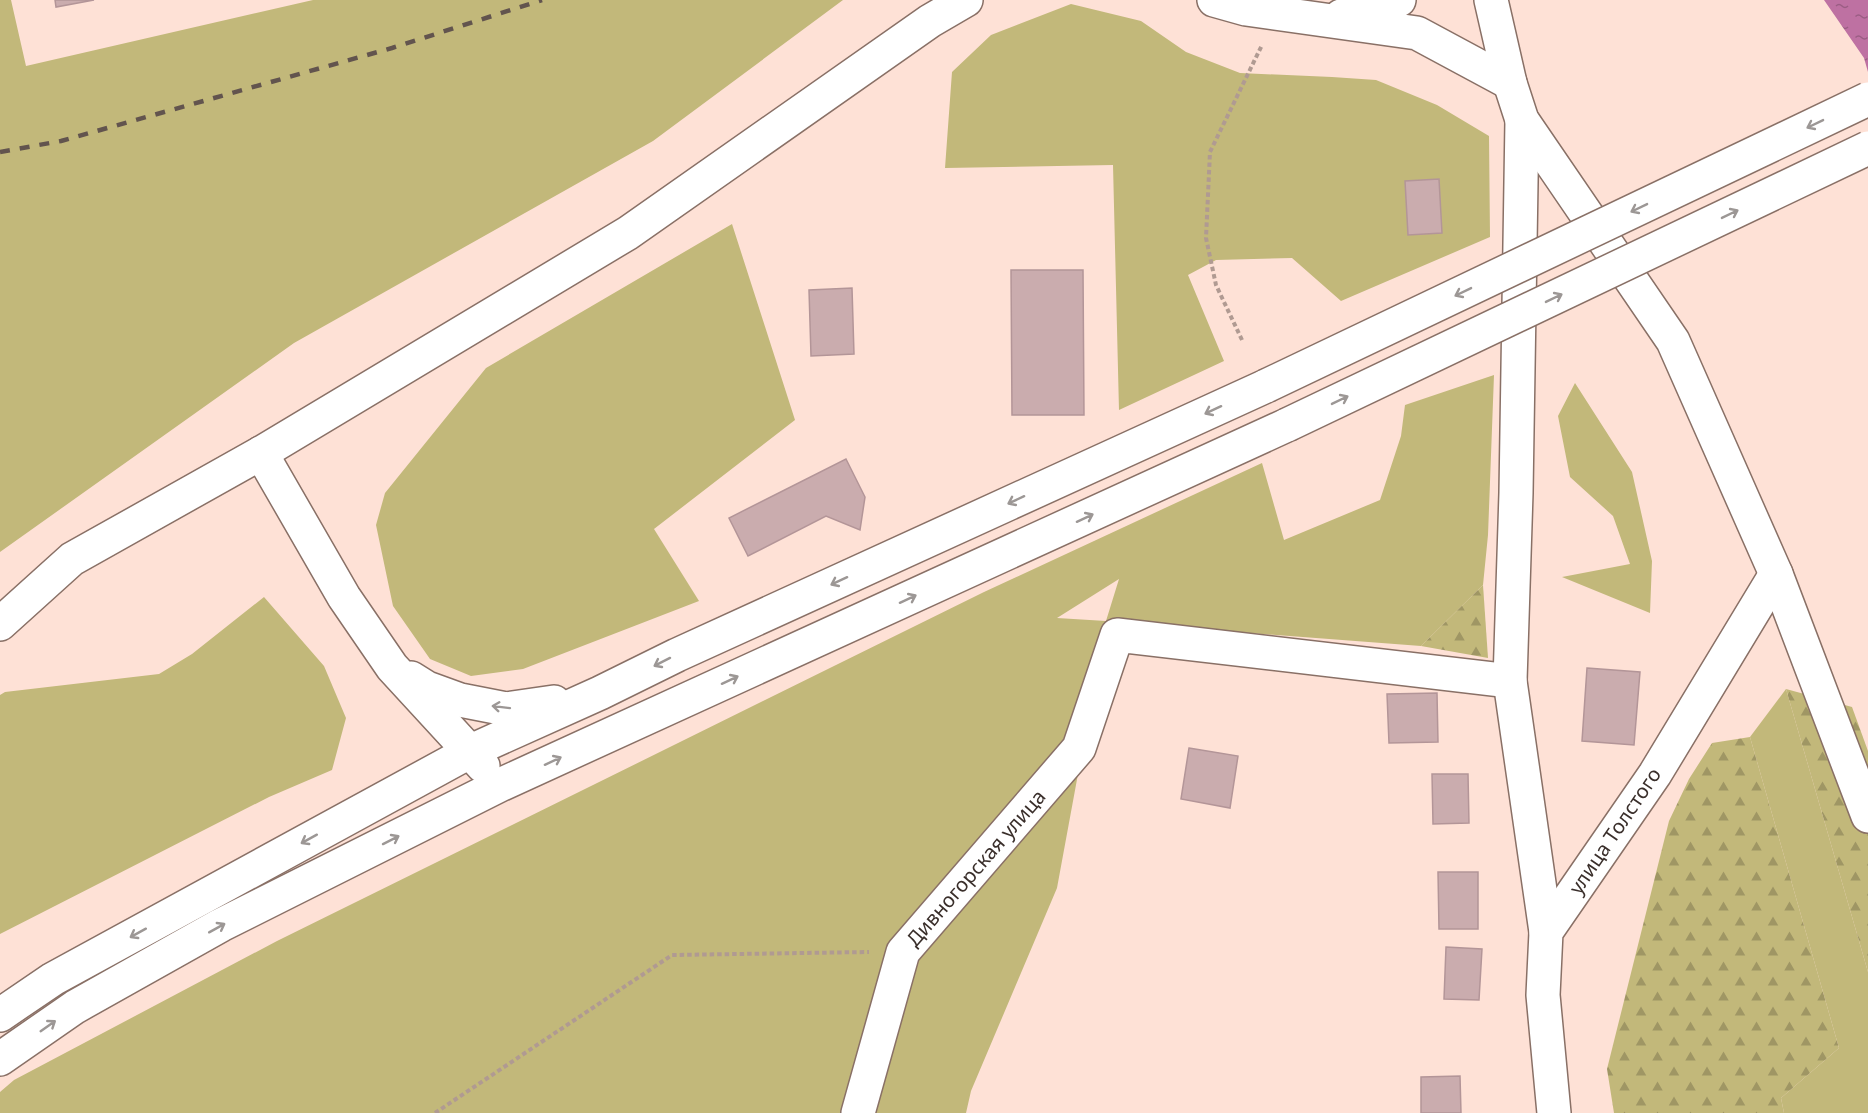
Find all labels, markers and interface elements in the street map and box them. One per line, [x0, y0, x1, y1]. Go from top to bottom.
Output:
one-way arrow [1807, 119, 1825, 131]
one-way arrow [1631, 203, 1649, 214]
one-way arrow [1720, 207, 1738, 219]
one-way arrow [1455, 286, 1473, 298]
one-way arrow [1544, 291, 1562, 303]
one-way arrow [1331, 394, 1349, 406]
one-way arrow [1204, 406, 1222, 417]
one-way arrow [1008, 495, 1026, 506]
one-way arrow [1075, 511, 1093, 523]
one-way arrow [831, 575, 849, 587]
one-way arrow [898, 592, 916, 604]
one-way arrow [653, 657, 671, 669]
one-way arrow [721, 674, 739, 685]
one-way arrow [492, 701, 511, 712]
one-way arrow [543, 755, 561, 766]
street label: улица Толстого [1562, 762, 1667, 899]
street label: Дивногорская улица [900, 783, 1051, 952]
one-way arrow [301, 833, 318, 845]
one-way arrow [381, 834, 399, 845]
one-way arrow [207, 922, 225, 933]
one-way arrow [130, 927, 147, 939]
one-way arrow [39, 1020, 56, 1032]

